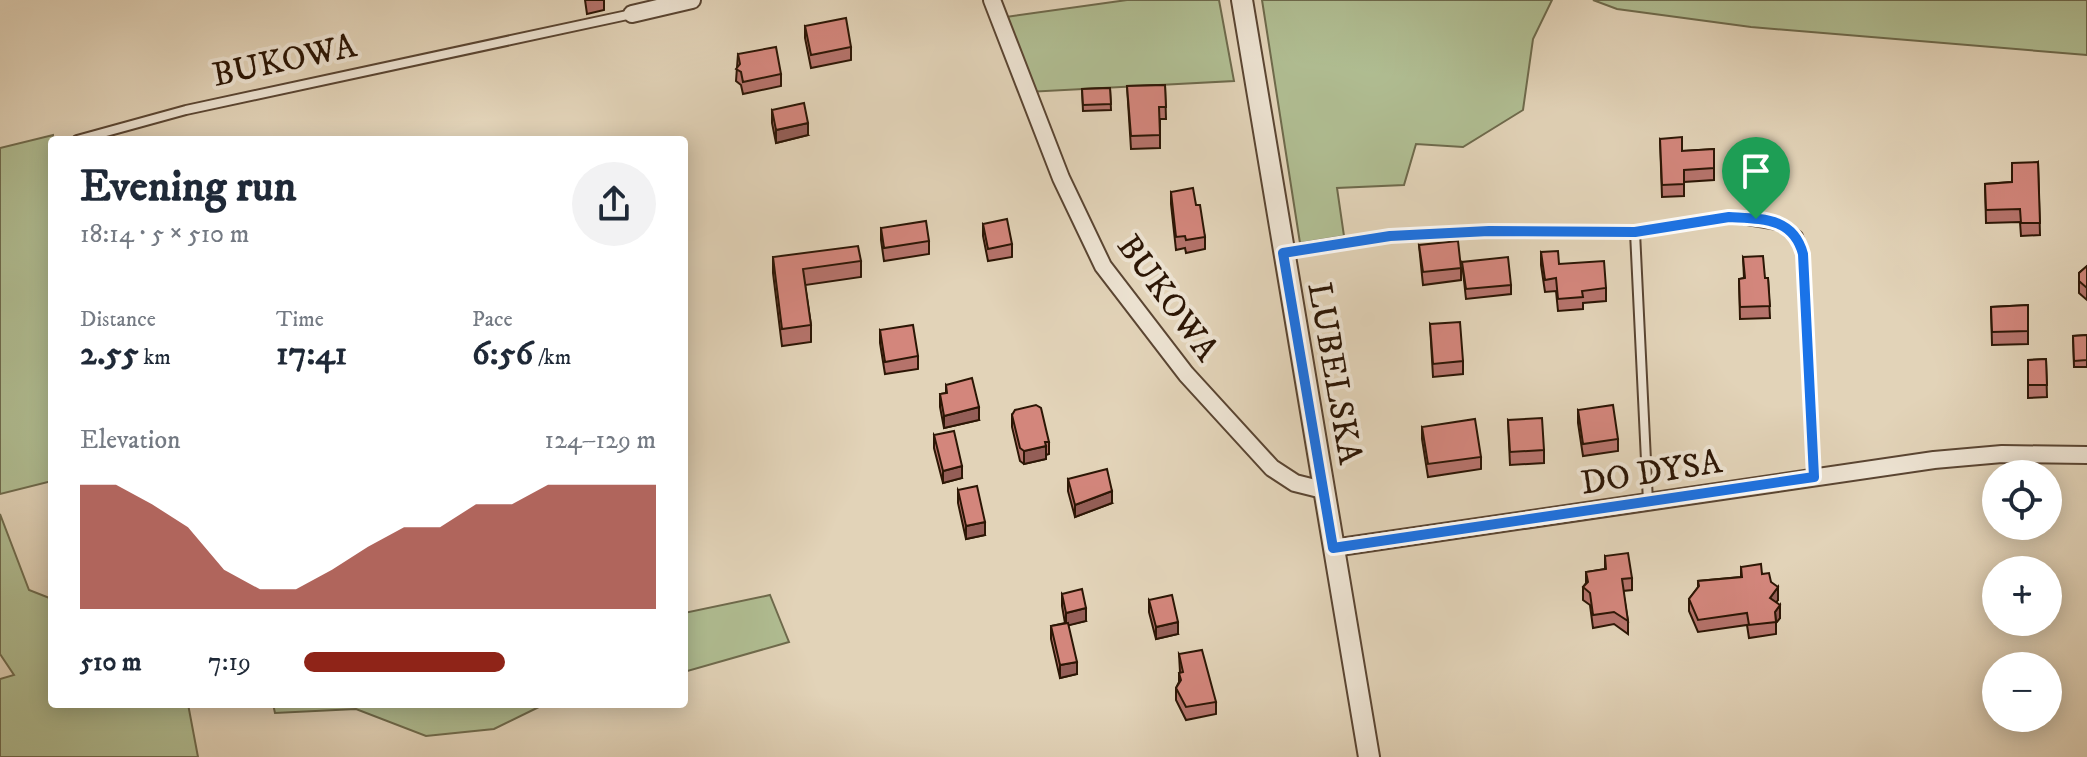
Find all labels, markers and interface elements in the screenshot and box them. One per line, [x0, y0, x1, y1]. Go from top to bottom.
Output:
street label: BUKOWA [209, 25, 361, 97]
pin [1722, 137, 1790, 219]
icon: arrive [1734, 149, 1778, 193]
text: Evening run [80, 160, 297, 215]
button: share [572, 162, 656, 246]
text: 18:14 · 5 × 510 m [80, 218, 249, 251]
street label: BUKOWA [1107, 227, 1228, 370]
street label: LUBELSKA [1297, 279, 1371, 468]
text: Distance [80, 306, 156, 333]
text: Time [276, 306, 324, 333]
text: Pace [472, 306, 513, 333]
text: 2.55 [80, 333, 139, 375]
text: 17:41 [276, 333, 347, 375]
text: 6:56 [472, 333, 533, 375]
text: km [139, 344, 171, 371]
text: /km [533, 344, 571, 371]
text: Elevation [80, 424, 181, 457]
text: 124–129 m [545, 424, 656, 457]
street label: DO DYSA [1578, 441, 1725, 505]
map controls [1982, 460, 2062, 732]
button: locate [1982, 460, 2062, 540]
button: + [1982, 556, 2062, 636]
text: 510 m [80, 646, 141, 679]
text: 7:19 [208, 646, 251, 679]
button: − [1982, 652, 2062, 732]

